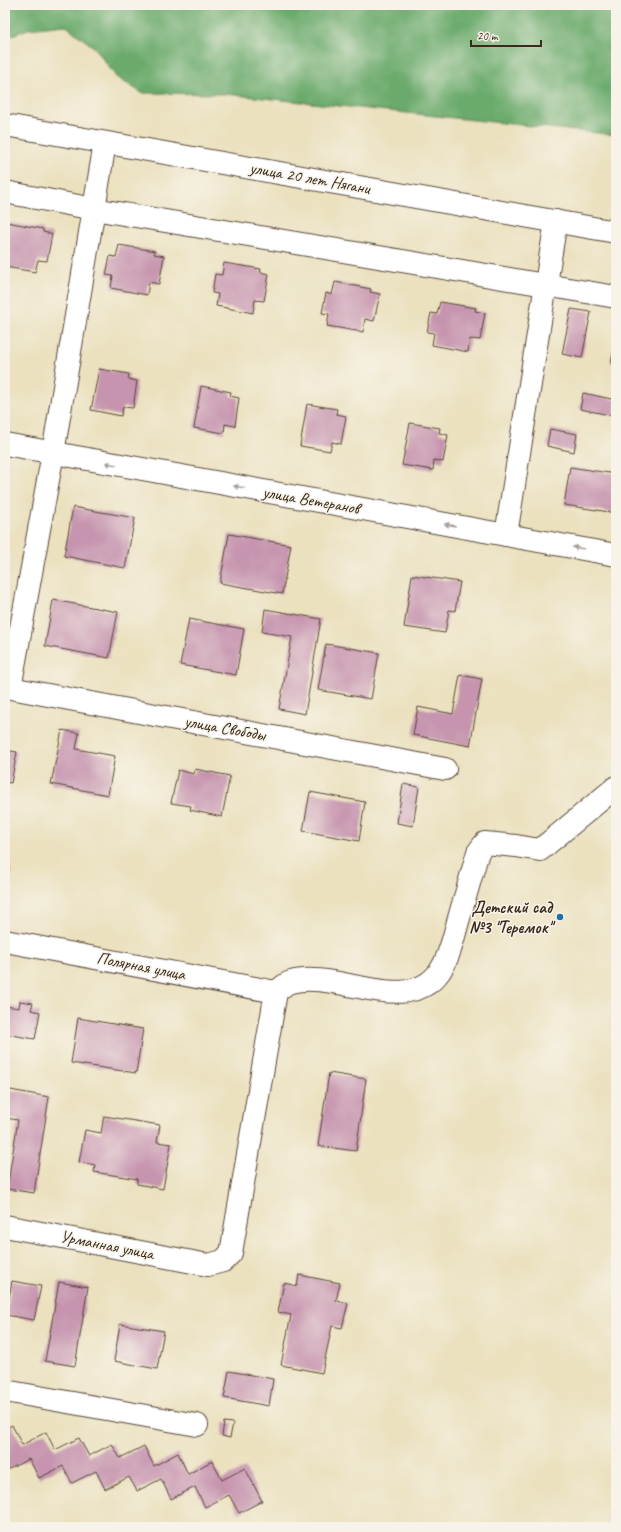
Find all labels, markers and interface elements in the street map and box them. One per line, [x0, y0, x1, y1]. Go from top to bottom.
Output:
scale bar [471, 22, 541, 48]
text: 20 m [477, 28, 499, 44]
street label: улица 20 лет Нягани [247, 157, 373, 199]
one-way arrow [105, 460, 117, 466]
street label: улица Ветеранов [260, 481, 365, 519]
one-way arrow [233, 484, 245, 490]
one-way arrow [444, 522, 456, 528]
one-way arrow [572, 545, 584, 551]
street label: улица Свободы [182, 710, 269, 746]
place label: Детский сад №3 "Теремок" [469, 897, 556, 938]
marker: Детский сад №3 "Теремок" [555, 912, 565, 922]
street label: Полярная улица [95, 947, 189, 985]
street label: Урманная улица [58, 1226, 158, 1265]

